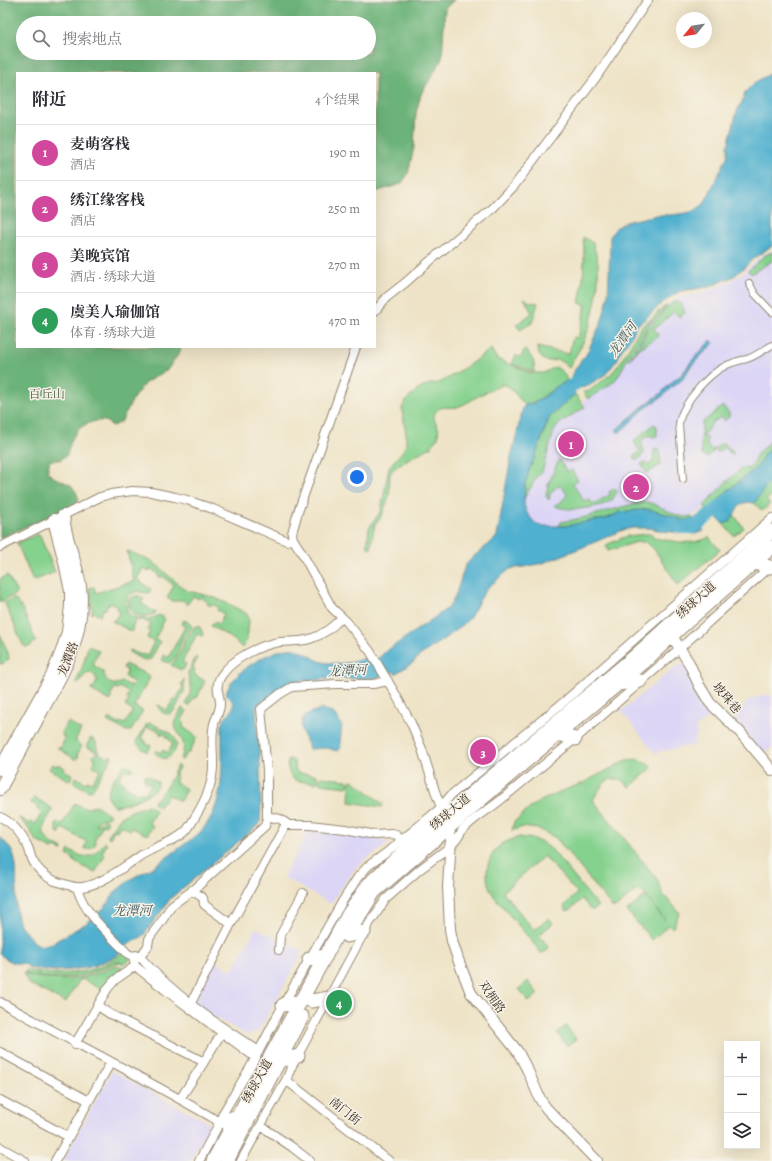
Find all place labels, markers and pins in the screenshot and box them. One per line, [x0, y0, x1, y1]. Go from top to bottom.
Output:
pin: 1 [558, 429, 584, 459]
pin: 2 [623, 472, 649, 502]
pin: 3 [470, 737, 496, 767]
pin: 4 [326, 988, 352, 1018]

